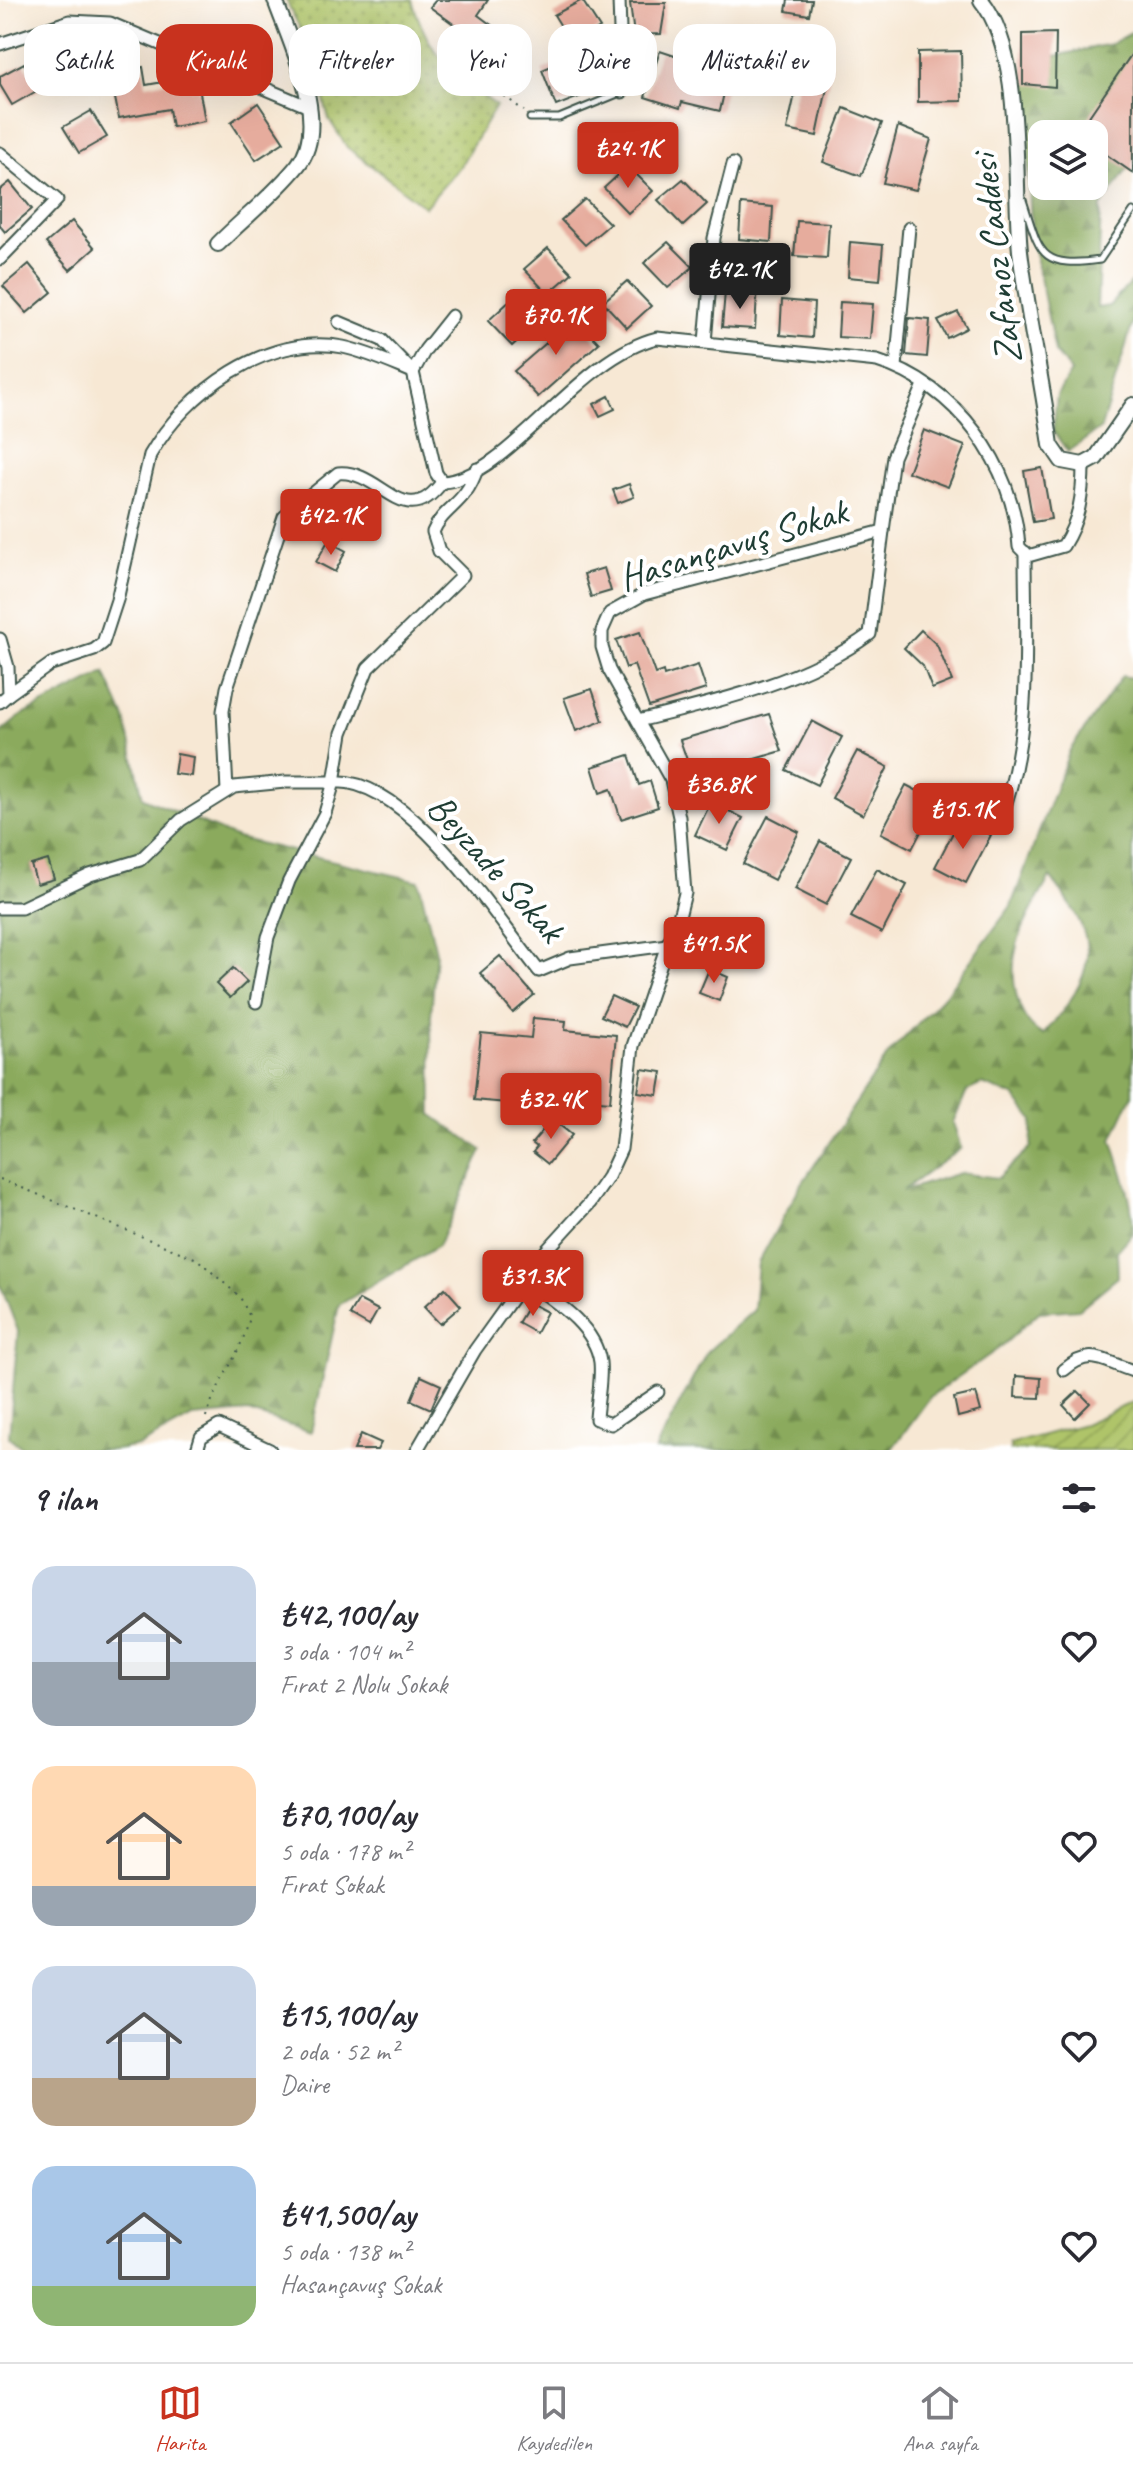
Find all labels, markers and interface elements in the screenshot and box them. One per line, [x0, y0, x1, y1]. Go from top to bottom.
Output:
chip: Satılık [24, 24, 140, 96]
chip: Kiralık [156, 24, 273, 96]
chip: Filtreler [289, 24, 421, 96]
chip: Yeni [437, 24, 532, 96]
chip: Daire [548, 24, 657, 96]
chip: Müstakil ev [673, 24, 836, 96]
map controls [1028, 120, 1108, 200]
button: layers [1028, 120, 1108, 200]
pin: ₺24.1K [563, 122, 693, 190]
text: ₺24.1K [595, 131, 661, 164]
street label: Zafanoz Caddesi [959, 147, 1032, 366]
pin: ₺42.1K [675, 243, 805, 311]
text: ₺42.1K [707, 252, 773, 285]
pin: ₺70.1K [491, 289, 621, 357]
text: ₺70.1K [523, 298, 589, 331]
street label: Hasançavuş Sokak [613, 486, 855, 601]
pin: ₺42.1K [266, 489, 396, 557]
text: ₺42.1K [298, 498, 364, 531]
pin: ₺36.8K [654, 758, 784, 826]
text: ₺36.8K [686, 767, 752, 800]
pin: ₺15.1K [898, 783, 1028, 851]
street label: Beyzade Sokak [417, 784, 576, 953]
text: ₺15.1K [931, 792, 995, 825]
pin: ₺41.5K [649, 917, 779, 985]
text: ₺41.5K [682, 926, 746, 959]
pin: ₺32.4K [486, 1073, 616, 1141]
text: ₺32.4K [518, 1082, 584, 1115]
pin: ₺31.3K [468, 1250, 598, 1318]
text: ₺31.3K [500, 1259, 566, 1292]
icon: filters [1057, 1476, 1101, 1520]
text: 9 ilan [32, 1477, 97, 1520]
text: ₺42,100/ay [280, 1592, 416, 1635]
icon: home [96, 1598, 192, 1694]
icon: heart [1057, 1624, 1101, 1668]
text: 3 oda · 104 m² [280, 1635, 410, 1668]
text: Fırat 2 Nolu Sokak [280, 1668, 447, 1701]
text: ₺70,100/ay [280, 1792, 416, 1835]
icon: home [96, 1798, 192, 1894]
icon: heart [1057, 1824, 1101, 1868]
text: 5 oda · 178 m² [280, 1835, 410, 1868]
text: Fırat Sokak [280, 1868, 384, 1901]
text: ₺15,100/ay [280, 1992, 415, 2035]
icon: home [96, 1998, 192, 2094]
icon: heart [1057, 2024, 1101, 2068]
text: 2 oda · 52 m² [280, 2035, 398, 2068]
text: Daire [280, 2068, 329, 2101]
text: ₺41,500/ay [280, 2192, 415, 2235]
icon: home [96, 2198, 192, 2294]
icon: heart [1057, 2224, 1101, 2268]
text: 5 oda · 138 m² [280, 2235, 410, 2268]
text: Hasançavuş Sokak [280, 2268, 441, 2301]
tab: Harita [155, 2381, 206, 2457]
tab: Kaydedilen [516, 2381, 592, 2457]
tab: Ana sayfa [903, 2381, 978, 2457]

